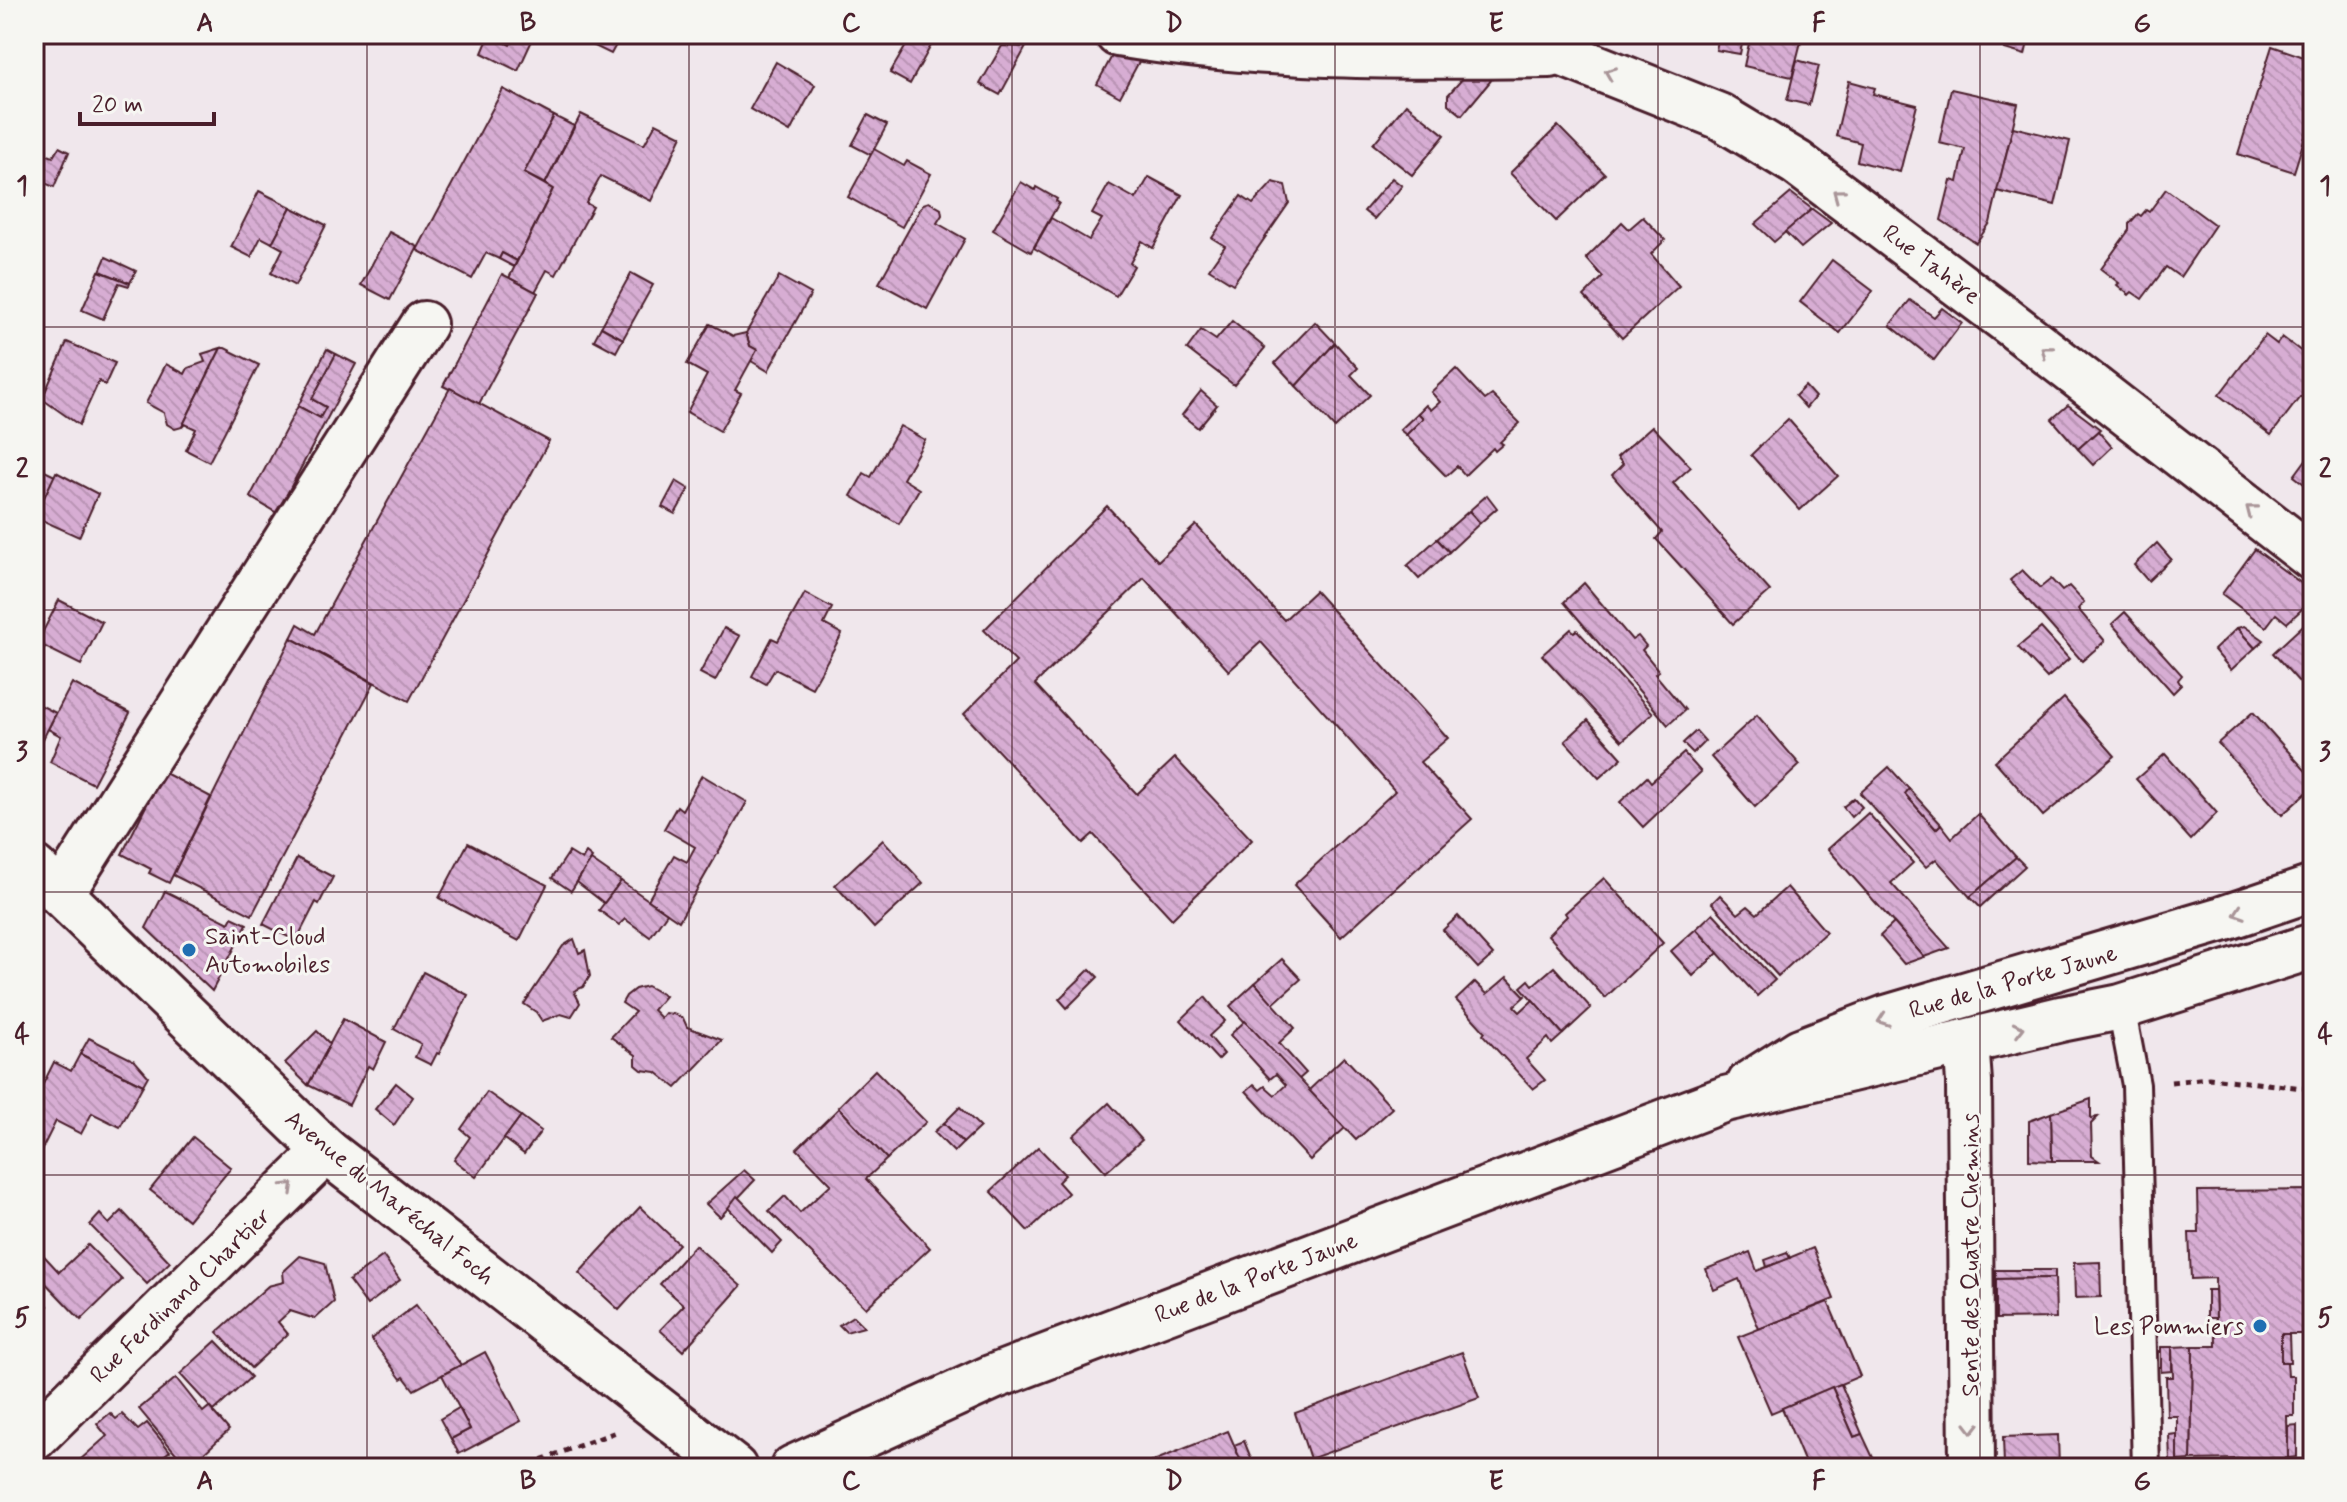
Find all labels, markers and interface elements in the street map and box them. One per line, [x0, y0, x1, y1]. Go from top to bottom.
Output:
text: A [196, 7, 214, 41]
text: B [520, 7, 536, 41]
text: C [842, 7, 861, 41]
text: D [1165, 7, 1183, 41]
text: E [1488, 7, 1504, 41]
text: F [1812, 7, 1826, 41]
text: G [2133, 7, 2151, 41]
one-way arrow [1604, 66, 1618, 83]
scale bar [80, 76, 214, 126]
text: 20 m [92, 90, 143, 121]
text: 1 [16, 170, 28, 204]
text: 1 [2319, 170, 2331, 204]
one-way arrow [1833, 189, 1847, 204]
street label: Rue Tahère [1876, 218, 1986, 312]
one-way arrow [2040, 346, 2055, 360]
text: 2 [16, 453, 29, 487]
text: 2 [2319, 453, 2332, 487]
one-way arrow [2245, 506, 2260, 520]
text: 3 [16, 736, 28, 770]
text: 3 [2319, 736, 2331, 770]
one-way arrow [2233, 904, 2247, 920]
place label: Saint-Cloud Automobiles [205, 922, 331, 981]
street label: Rue de la Porte Jaune [1906, 938, 2121, 1027]
marker: Saint-Cloud Automobiles [180, 941, 198, 959]
one-way arrow [1877, 1010, 1891, 1026]
text: 4 [14, 1019, 30, 1053]
text: 4 [2317, 1019, 2333, 1053]
one-way arrow [2012, 1021, 2026, 1038]
street label: Avenue du Maréchal Foch [278, 1104, 500, 1292]
street label: Sente des Quatre Chemins [1956, 1113, 1987, 1397]
one-way arrow [280, 1182, 294, 1197]
street label: Rue Ferdinand Chartier [84, 1201, 278, 1391]
street label: Rue de la Porte Jaune [1151, 1225, 1363, 1331]
text: 5 [14, 1302, 30, 1336]
text: 5 [2317, 1302, 2333, 1336]
place label: Les Pommiers [2094, 1312, 2244, 1343]
marker: Les Pommiers [2251, 1317, 2269, 1335]
one-way arrow [1963, 1422, 1980, 1435]
text: A [196, 1465, 214, 1499]
text: B [520, 1465, 536, 1499]
text: C [842, 1465, 861, 1499]
text: D [1165, 1465, 1183, 1499]
text: E [1488, 1465, 1504, 1499]
text: F [1812, 1465, 1826, 1499]
text: G [2133, 1465, 2151, 1499]

